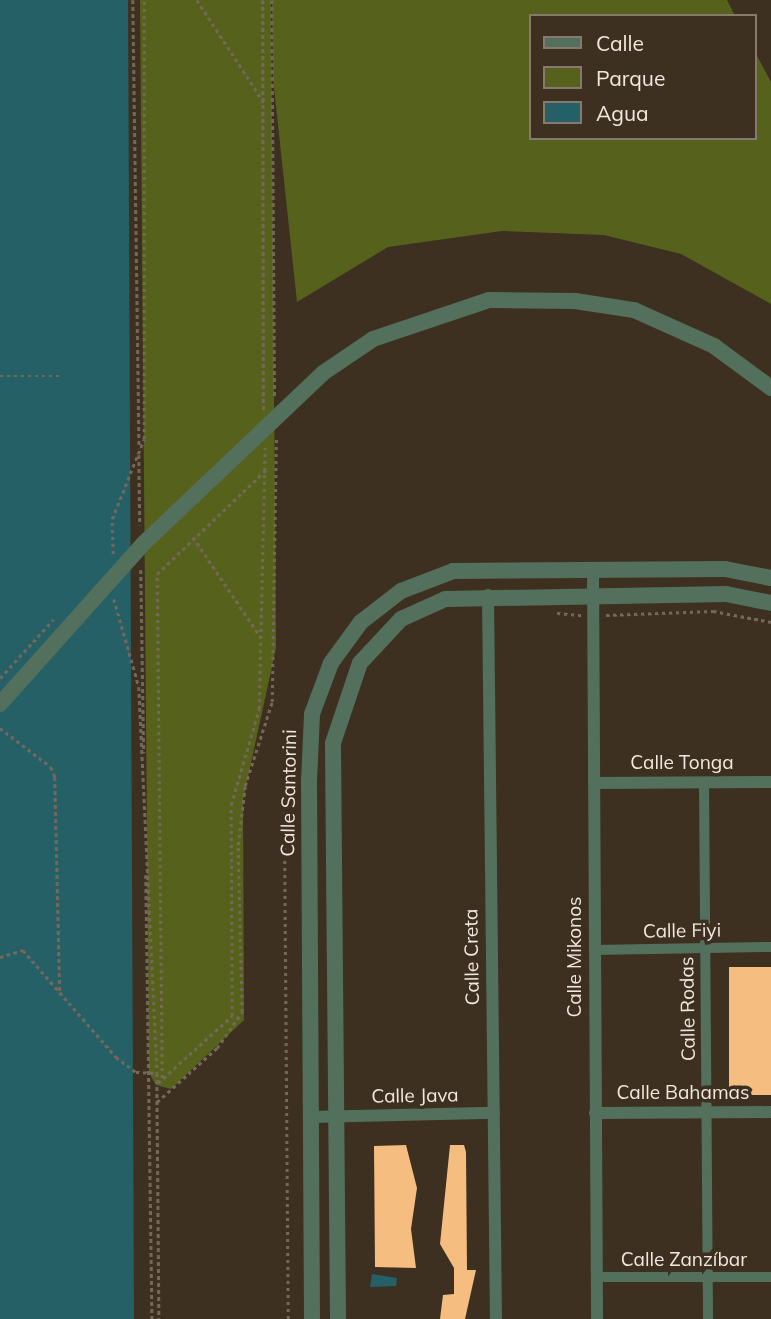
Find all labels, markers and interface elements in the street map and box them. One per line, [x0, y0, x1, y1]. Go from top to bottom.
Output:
legend [530, 14, 757, 140]
text: Calle [596, 30, 644, 56]
text: Parque [596, 65, 665, 91]
text: Agua [596, 100, 649, 126]
street label: Calle Santorini [276, 729, 302, 857]
street label: Calle Tonga [630, 752, 734, 774]
street label: Calle Mikonos [564, 896, 586, 1018]
street label: Calle Creta [460, 909, 484, 1005]
street label: Calle Fiyi [643, 919, 721, 943]
street label: Calle Rodas [676, 957, 700, 1061]
street label: Calle Bahamas [617, 1082, 749, 1104]
street label: Calle Java [371, 1084, 459, 1108]
street label: Calle Zanzíbar [621, 1249, 747, 1271]

